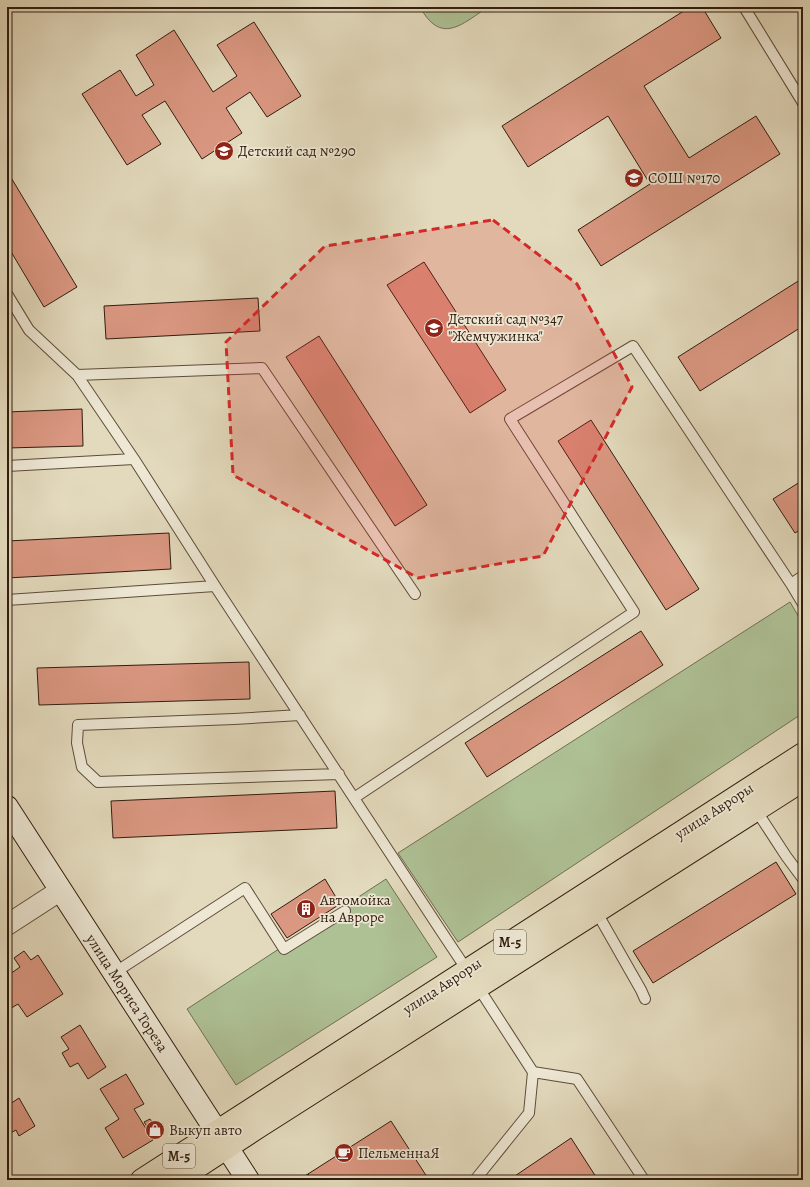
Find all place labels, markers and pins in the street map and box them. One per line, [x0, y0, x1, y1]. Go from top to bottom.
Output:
school or university icon: Детский сад №290 [213, 140, 235, 162]
place label: Детский сад №290 [238, 141, 356, 161]
school or university icon: СОШ №170 [623, 167, 645, 189]
place label: СОШ №170 [648, 168, 720, 188]
place label: Детский сад №347 "Жемчужинка" [448, 309, 564, 346]
school or university icon: Детский сад №347 "Жемчужинка" [423, 317, 445, 339]
place label: Автомойка на Авроре [319, 890, 391, 927]
building icon: Автомойка на Авроре [295, 898, 317, 920]
shop icon: Выкуп авто [144, 1119, 166, 1141]
place label: Выкуп авто [169, 1120, 242, 1140]
cafe icon: ПельменнаЯ [333, 1142, 355, 1164]
place label: ПельменнаЯ [358, 1143, 440, 1163]

